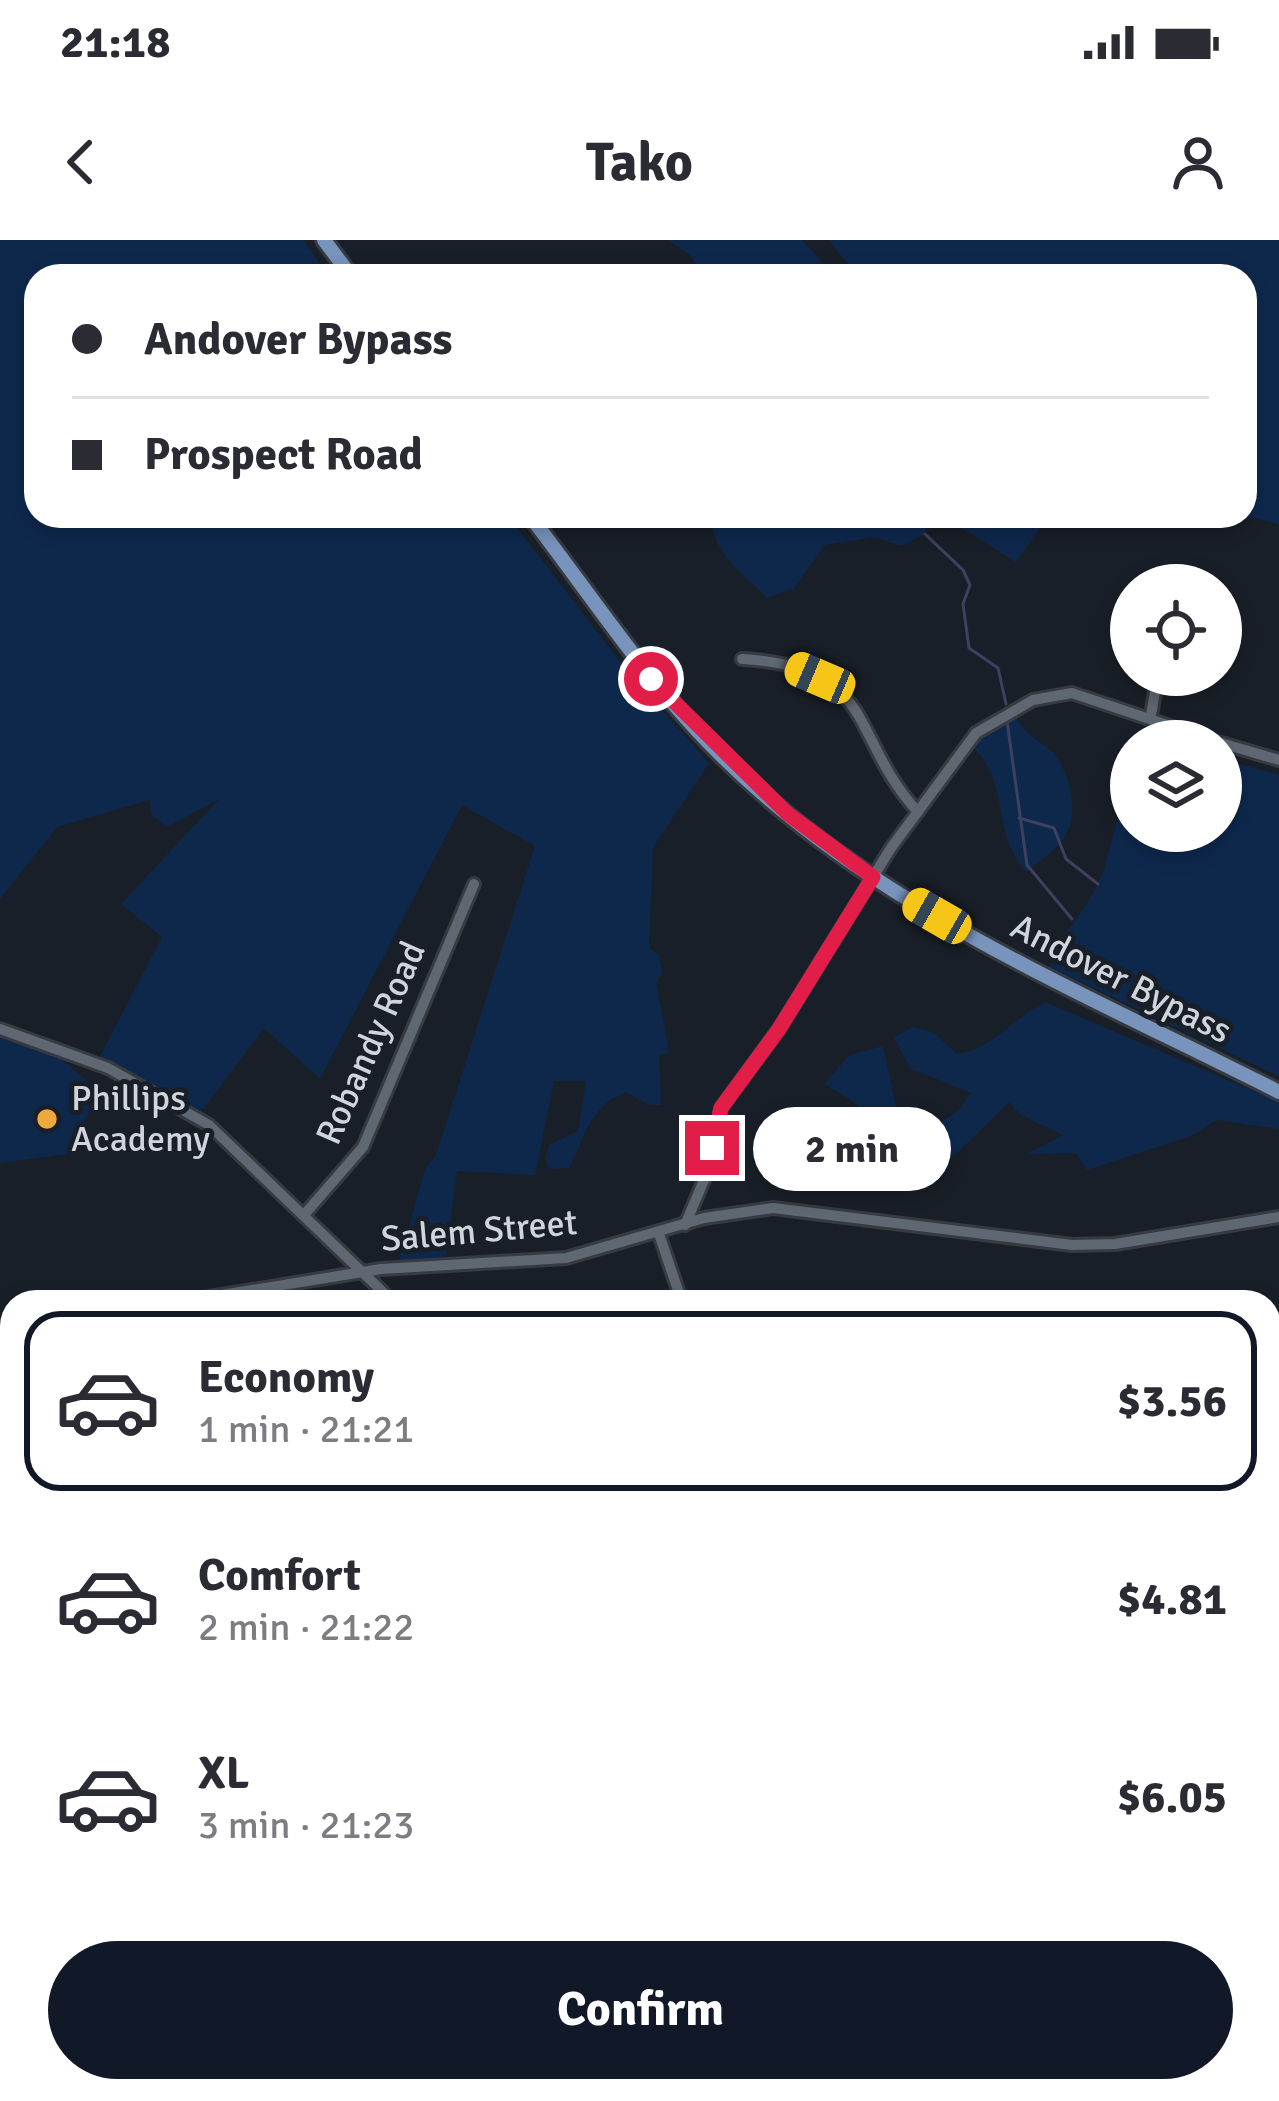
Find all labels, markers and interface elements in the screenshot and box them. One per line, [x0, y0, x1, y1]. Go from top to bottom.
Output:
text: 21:18 [60, 15, 170, 70]
icon: back [48, 129, 114, 195]
text: Tako [586, 129, 693, 196]
icon: person [1165, 129, 1231, 195]
text: Andover Bypass [144, 312, 453, 367]
text: Prospect Road [144, 427, 423, 482]
map controls [1110, 564, 1242, 852]
button: locate [1110, 564, 1242, 696]
car [780, 647, 860, 709]
route start [624, 652, 678, 706]
button: layers [1110, 720, 1242, 852]
car [897, 882, 977, 950]
street label: Andover Bypass [1003, 904, 1239, 1054]
street label: Robandy Road [306, 934, 436, 1152]
place label: Phillips Academy [71, 1076, 210, 1162]
marker: Phillips Academy [34, 1106, 60, 1132]
callout: 2 min [754, 1106, 952, 1190]
route end [685, 1121, 739, 1175]
text: 2 min [805, 1125, 899, 1173]
street label: Salem Street [379, 1200, 579, 1262]
icon: car [54, 1347, 162, 1455]
text: Economy [198, 1350, 374, 1405]
text: $3.56 [1117, 1374, 1227, 1429]
text: 1 min · 21:21 [198, 1405, 414, 1453]
icon: car [54, 1545, 162, 1653]
text: Comfort [198, 1548, 361, 1603]
text: $4.81 [1117, 1572, 1227, 1627]
text: 2 min · 21:22 [198, 1603, 414, 1651]
icon: car [54, 1743, 162, 1851]
text: XL [198, 1746, 249, 1801]
text: $6.05 [1117, 1770, 1227, 1825]
text: 3 min · 21:23 [198, 1801, 414, 1849]
button: Confirm [48, 1941, 1233, 2079]

